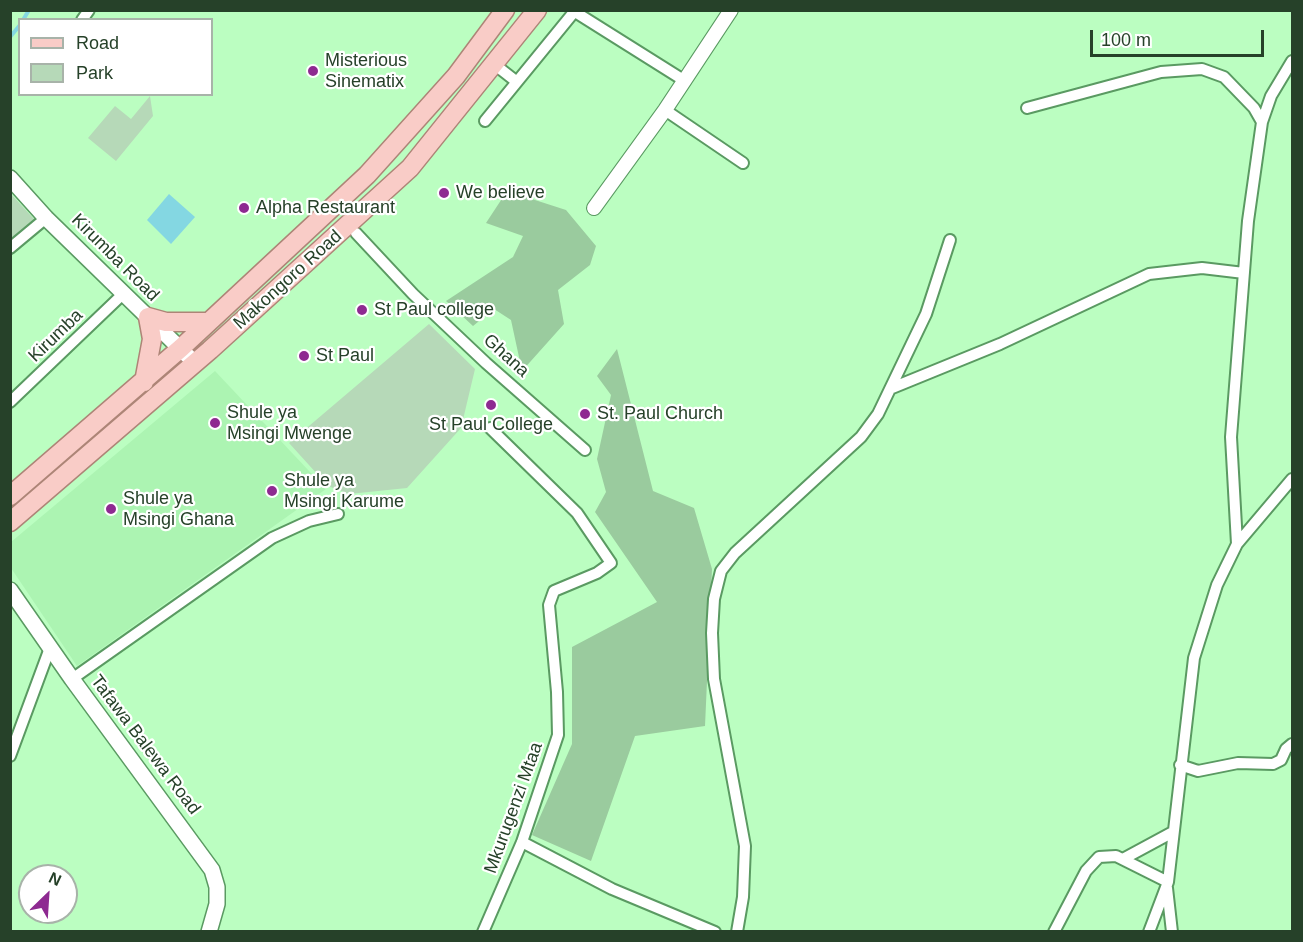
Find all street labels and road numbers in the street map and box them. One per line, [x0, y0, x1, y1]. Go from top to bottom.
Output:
street label: Kirumba Road [67, 210, 163, 306]
street label: Makongoro Road [229, 226, 347, 334]
street label: Kirumba [24, 305, 88, 367]
street label: Ghana [479, 330, 533, 382]
street label: Tafawa Balewa Road [85, 671, 205, 819]
street label: Mkurugenzi Mtaa [480, 739, 548, 877]

